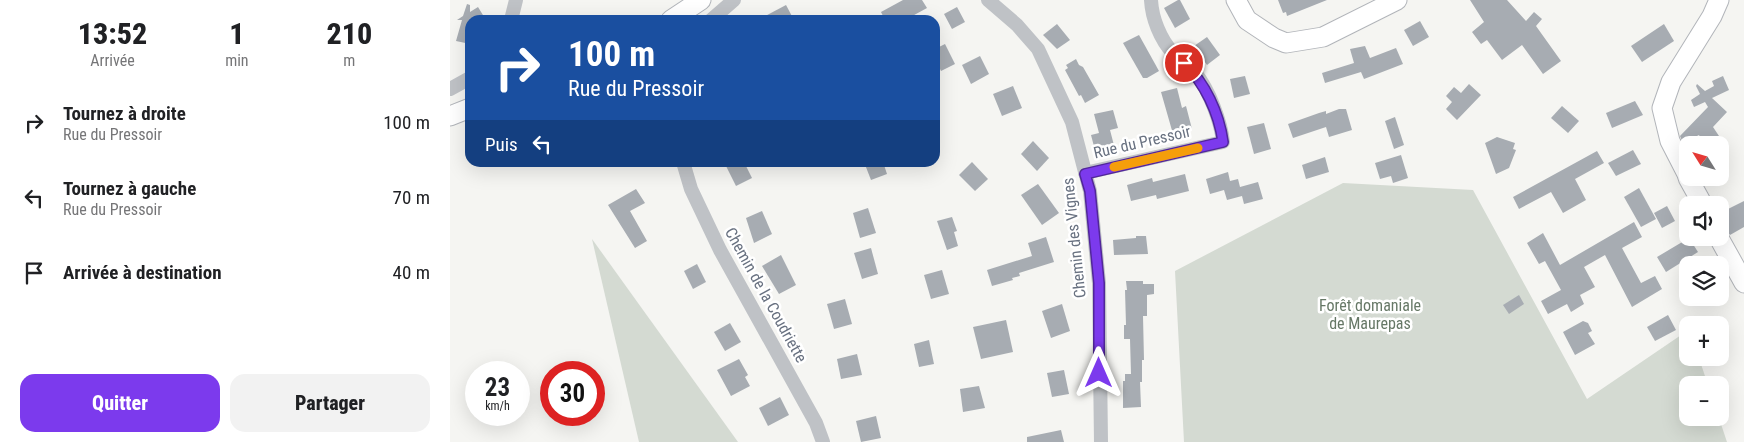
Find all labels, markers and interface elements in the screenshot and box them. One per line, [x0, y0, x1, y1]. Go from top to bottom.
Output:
text: 13:52 [78, 16, 147, 51]
text: 1 [229, 16, 244, 51]
text: 210 [326, 16, 372, 51]
text: 100 m [568, 34, 655, 75]
icon: right [485, 35, 550, 100]
pin [1163, 42, 1205, 84]
icon: arrive [1170, 49, 1198, 77]
text: Arrivée [90, 51, 135, 70]
text: min [225, 51, 249, 70]
text: m [343, 51, 355, 70]
text: Rue du Pressoir [568, 76, 704, 101]
text: Tournez à droite [63, 102, 186, 125]
icon: right [20, 109, 48, 137]
text: 100 m [383, 111, 430, 134]
street label: Rue du Pressoir [1092, 122, 1192, 162]
text: Rue du Pressoir [63, 125, 162, 144]
icon: left [528, 130, 556, 158]
text: Puis [485, 133, 518, 156]
north arrow [1679, 136, 1729, 186]
map controls [1679, 136, 1729, 426]
text: Tournez à gauche [63, 177, 196, 200]
street label: Chemin des Vignes [1058, 177, 1090, 299]
icon: left [20, 184, 48, 212]
text: 70 m [393, 186, 430, 209]
button: sound [1679, 196, 1729, 246]
text: Rue du Pressoir [63, 200, 162, 219]
street label: Chemin de la Coudriette [721, 224, 811, 366]
button: layers [1679, 256, 1729, 306]
icon: arrive [20, 259, 48, 287]
text: Arrivée à destination [63, 261, 222, 284]
text: 40 m [393, 261, 430, 284]
park label: Forêt domaniale de Maurepas [1319, 296, 1421, 333]
button: + [1679, 316, 1729, 366]
position arrow [1072, 346, 1124, 398]
speed limit sign: 30 [540, 361, 605, 426]
text: 23 [485, 373, 510, 402]
button: Quitter [20, 374, 220, 432]
button: Partager [230, 374, 430, 432]
button: − [1679, 376, 1729, 426]
text: km/h [485, 399, 510, 413]

